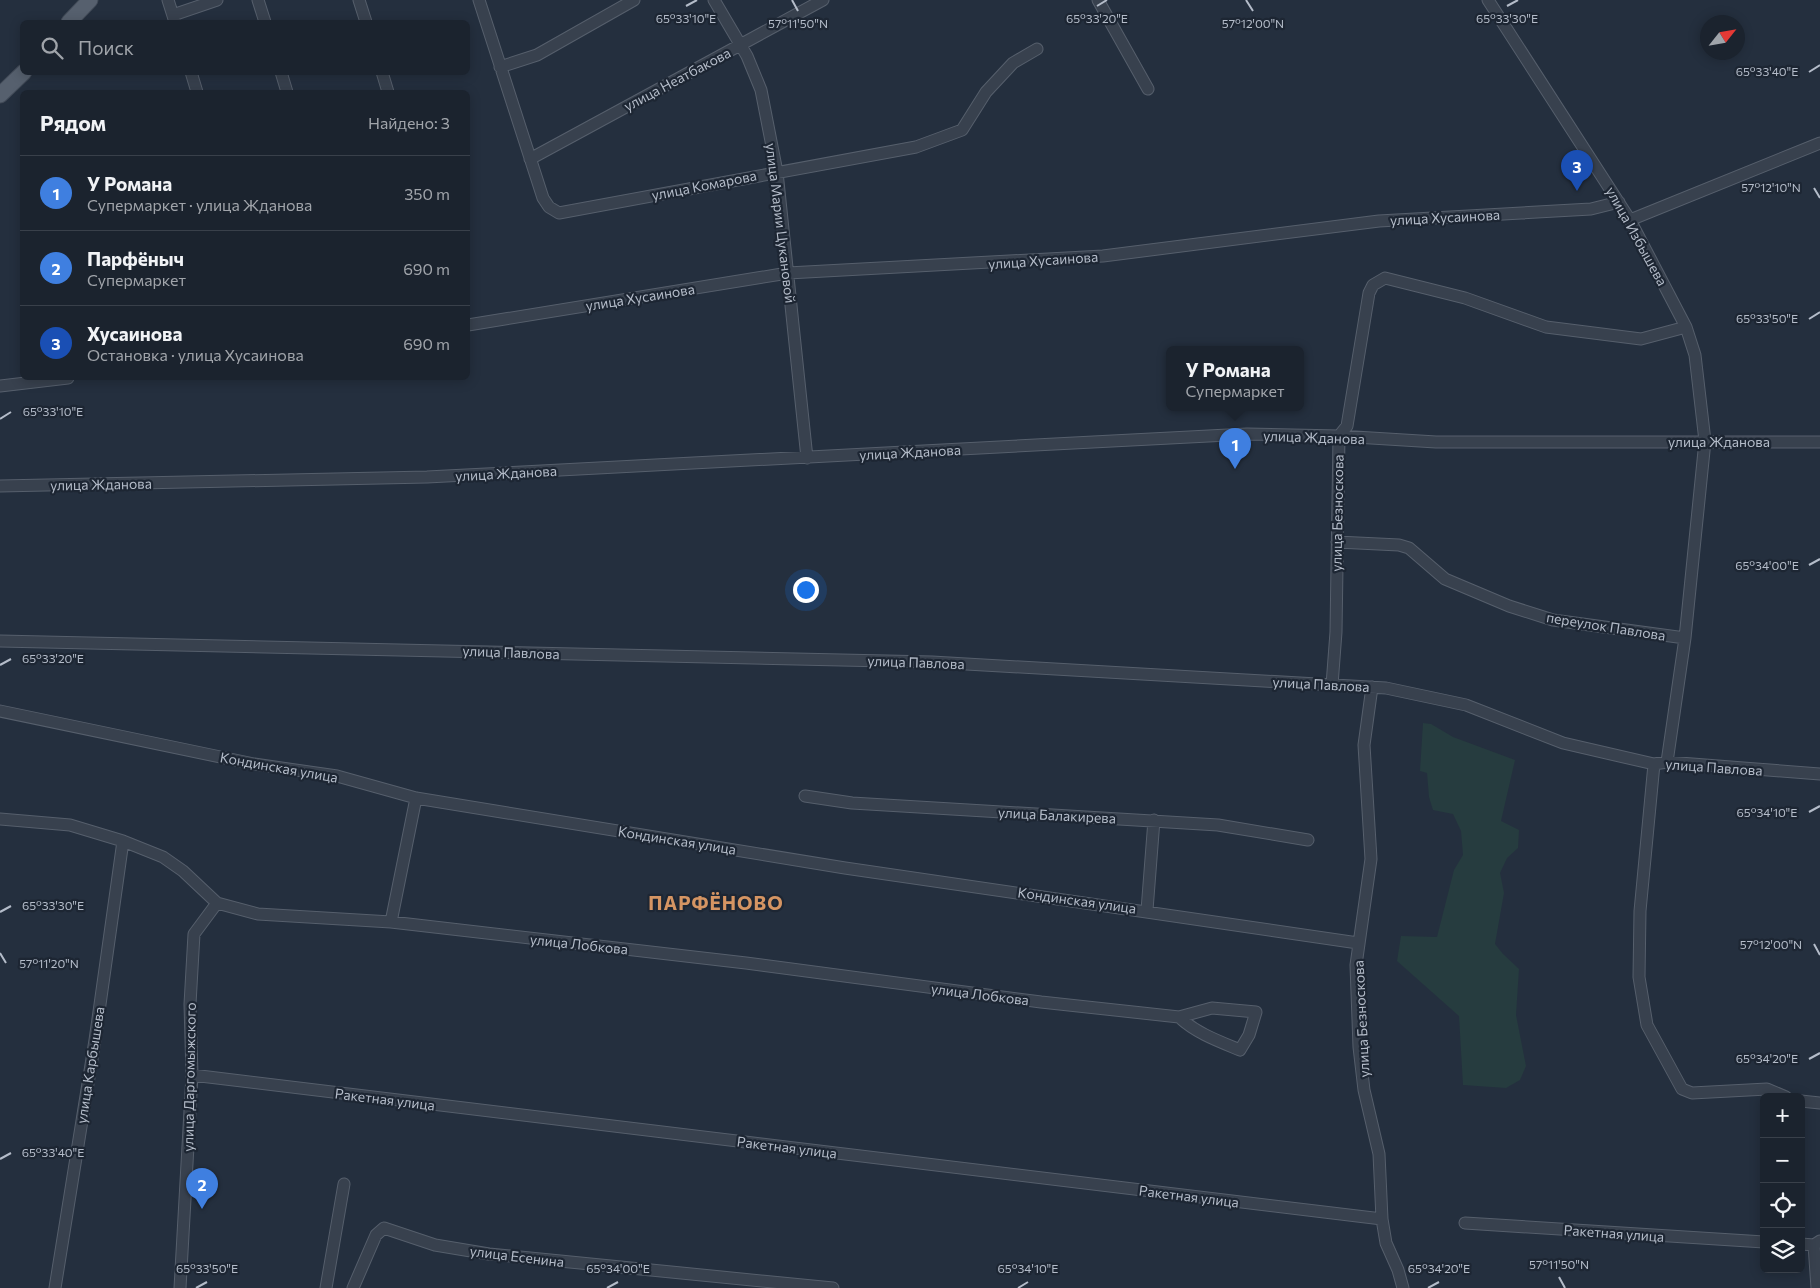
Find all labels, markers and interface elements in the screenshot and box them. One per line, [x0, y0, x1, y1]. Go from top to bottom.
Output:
text: 65°33'10"E [656, 11, 716, 25]
text: 65°33'20"E [1066, 11, 1128, 25]
text: 65°33'30"E [1476, 11, 1538, 25]
north arrow [1700, 15, 1745, 60]
text: 57°11'50"N [768, 16, 828, 30]
text: 57°12'00"N [1222, 16, 1284, 30]
search box [20, 20, 470, 75]
icon: search [38, 34, 66, 62]
text: Поиск [78, 36, 134, 59]
street label: улица Неатбакова [621, 44, 733, 114]
text: 65°33'40"E [1736, 64, 1798, 78]
text: Рядом [40, 110, 106, 135]
text: Найдено: 3 [368, 113, 450, 132]
street label: улица Марии Цукановой [763, 142, 799, 304]
pin: 3 [1561, 150, 1593, 191]
street label: улица Комарова [650, 166, 758, 204]
text: У Романа [87, 172, 172, 195]
text: 57°12'10"N [1741, 180, 1801, 194]
street label: улица Избышева [1603, 183, 1671, 289]
text: 1 [52, 184, 60, 203]
text: 350 m [404, 184, 450, 203]
text: Супермаркет · улица Жданова [87, 195, 312, 214]
street label: улица Хусаинова [1390, 206, 1500, 228]
text: Парфёныч [87, 247, 184, 270]
street label: улица Хусаинова [987, 248, 1099, 272]
text: 2 [51, 259, 61, 278]
text: 690 m [403, 259, 450, 278]
text: Супермаркет [87, 270, 186, 289]
street label: улица Хусаинова [584, 280, 696, 314]
text: 65°33'50"E [1736, 311, 1798, 325]
text: Хусаинова [87, 322, 182, 345]
text: 3 [51, 334, 61, 353]
text: 690 m [403, 334, 450, 353]
text: Остановка · улица Хусаинова [87, 345, 304, 364]
popup [1166, 346, 1304, 411]
text: У Романа [1185, 358, 1271, 381]
text: Супермаркет [1185, 381, 1285, 400]
text: 65°33'10"E [23, 404, 83, 418]
street label: улица Жданова [1263, 427, 1365, 447]
pin: 1 [1219, 428, 1251, 469]
street label: улица Жданова [1668, 433, 1770, 450]
street label: улица Жданова [859, 441, 961, 463]
street label: улица Безноскова [1327, 454, 1347, 572]
street label: улица Жданова [455, 462, 557, 484]
street label: улица Жданова [50, 475, 152, 493]
text: 65°34'00"E [1735, 558, 1799, 572]
your location [793, 577, 819, 603]
street label: переулок Павлова [1545, 608, 1667, 644]
street label: улица Павлова [462, 642, 560, 662]
text: 65°33'20"E [22, 651, 84, 665]
street label: улица Павлова [867, 652, 965, 672]
street label: улица Павлова [1272, 673, 1370, 695]
street label: Кондинская улица [219, 748, 339, 786]
street label: улица Павлова [1665, 755, 1763, 779]
street label: улица Балакирева [998, 803, 1116, 827]
text: 65°34'10"E [1737, 805, 1797, 819]
street label: Кондинская улица [617, 822, 737, 858]
street label: Кондинская улица [1017, 883, 1137, 917]
district label: ПАРФЁНОВО [648, 891, 784, 914]
text: 65°33'30"E [22, 898, 84, 912]
street label: улица Лобкова [529, 930, 629, 958]
text: 57°12'00"N [1740, 937, 1802, 951]
text: 57°11'20"N [19, 956, 79, 970]
street label: улица Безноскова [1349, 960, 1373, 1078]
street label: улица Лобкова [930, 980, 1030, 1008]
street label: улица Даргомыжского [179, 1002, 199, 1152]
street label: улица Карбышева [72, 1005, 108, 1125]
text: 65°34'20"E [1736, 1051, 1798, 1065]
street label: Ракетная улица [334, 1084, 436, 1114]
map controls [1760, 1093, 1805, 1273]
button: + [1760, 1093, 1805, 1138]
street label: Ракетная улица [736, 1132, 838, 1162]
button: − [1760, 1138, 1805, 1183]
text: 65°33'40"E [22, 1145, 84, 1159]
pin: 2 [186, 1168, 218, 1209]
street label: Ракетная улица [1138, 1181, 1240, 1211]
button: locate [1760, 1183, 1805, 1228]
street label: Ракетная улица [1563, 1221, 1665, 1245]
button: layers [1760, 1228, 1805, 1273]
street label: улица Есенина [469, 1242, 565, 1270]
text: 57°11'50"N [1529, 1257, 1589, 1271]
text: 65°33'50"E [176, 1261, 238, 1275]
text: 65°34'00"E [586, 1261, 650, 1275]
text: 65°34'10"E [998, 1261, 1058, 1275]
text: 65°34'20"E [1408, 1261, 1470, 1275]

